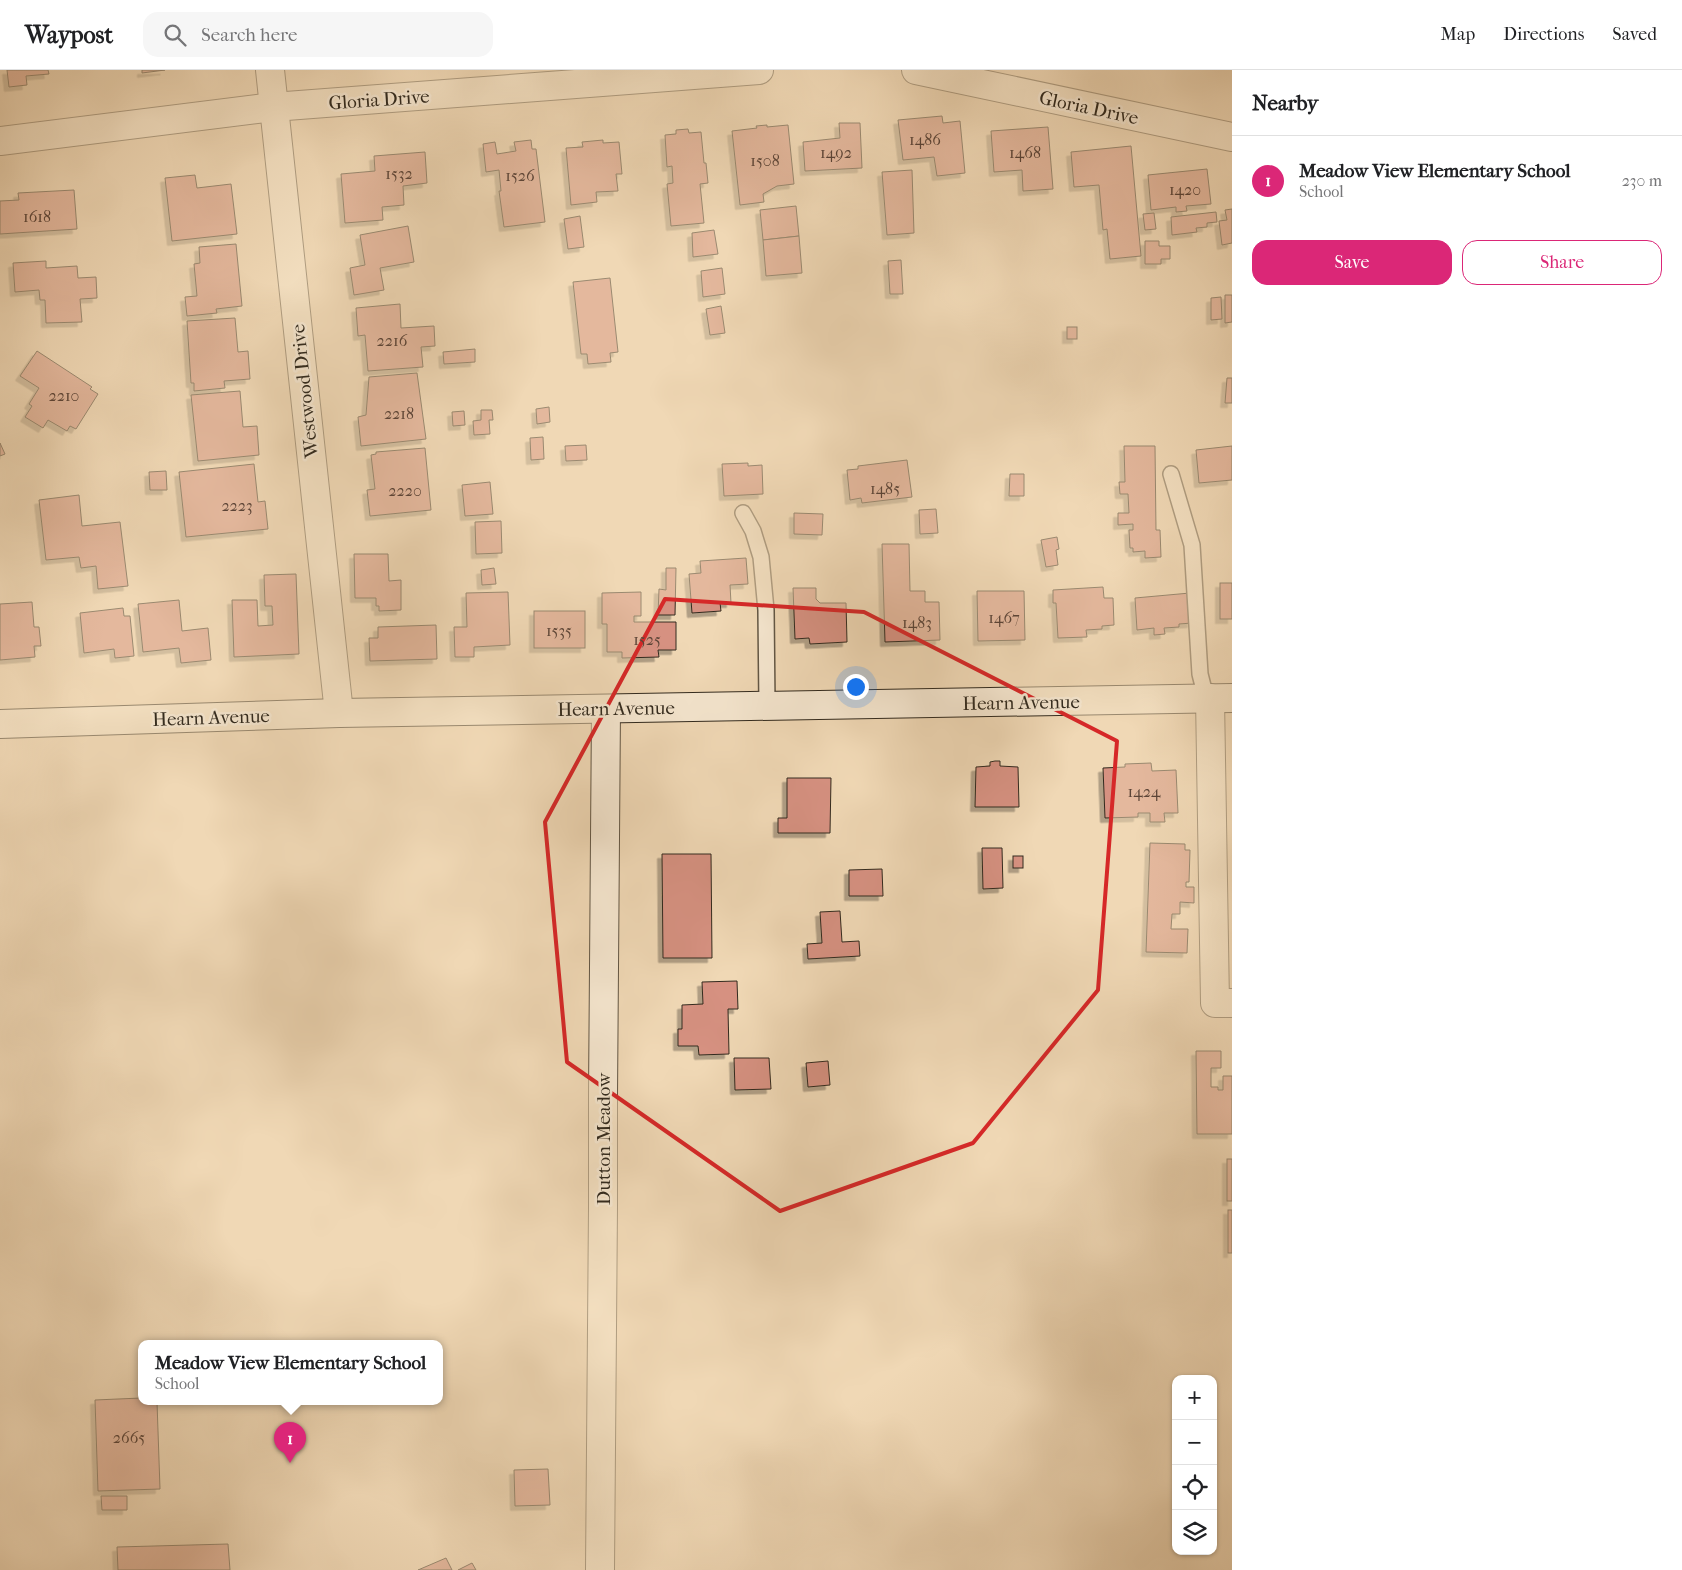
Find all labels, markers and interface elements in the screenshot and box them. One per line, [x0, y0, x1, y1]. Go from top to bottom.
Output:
search box [143, 12, 493, 57]
text: Waypost [25, 21, 113, 49]
icon: search [161, 21, 189, 49]
text: Search here [201, 24, 297, 46]
text: Map [1441, 24, 1475, 45]
text: Directions [1503, 24, 1584, 45]
text: Saved [1612, 24, 1657, 45]
street label: Gloria Drive [328, 86, 430, 114]
street label: Gloria Drive [1037, 87, 1140, 129]
text: Nearby [1252, 91, 1318, 115]
house number: 1486 [909, 130, 941, 149]
house number: 1492 [820, 143, 852, 162]
house number: 1468 [1009, 143, 1041, 162]
house number: 1508 [750, 151, 780, 170]
text: Meadow View Elementary School [1299, 160, 1570, 182]
house number: 1532 [385, 164, 413, 183]
house number: 1526 [505, 166, 535, 185]
text: 1 [1265, 171, 1271, 190]
text: 230 m [1622, 171, 1662, 190]
house number: 1420 [1169, 180, 1201, 199]
text: School [1299, 182, 1344, 201]
house number: 1618 [23, 207, 51, 226]
button: Save [1252, 240, 1452, 285]
button: Share [1462, 240, 1662, 285]
street label: Westwood Drive [287, 323, 323, 460]
house number: 2216 [377, 331, 408, 350]
house number: 2210 [49, 386, 79, 405]
house number: 2218 [384, 404, 414, 423]
house number: 1485 [870, 479, 900, 498]
house number: 2220 [388, 481, 422, 500]
house number: 2223 [221, 496, 253, 515]
house number: 1467 [988, 608, 1020, 627]
house number: 1483 [902, 613, 932, 632]
house number: 1535 [546, 621, 572, 640]
house number: 1525 [633, 630, 661, 649]
your location [843, 674, 869, 700]
street label: Hearn Avenue [962, 691, 1080, 715]
street label: Hearn Avenue [557, 697, 675, 721]
street label: Hearn Avenue [152, 705, 270, 731]
house number: 1424 [1128, 782, 1161, 801]
street label: Dutton Meadow [593, 1072, 615, 1205]
popup [138, 1340, 443, 1405]
text: Meadow View Elementary School [155, 1352, 426, 1374]
text: School [155, 1374, 199, 1393]
map controls [1172, 1375, 1217, 1555]
button: + [1172, 1375, 1217, 1420]
button: − [1172, 1420, 1217, 1465]
pin: 1 [274, 1422, 306, 1463]
house number: 2665 [113, 1428, 145, 1447]
button: locate [1172, 1465, 1217, 1510]
button: layers [1172, 1510, 1217, 1555]

